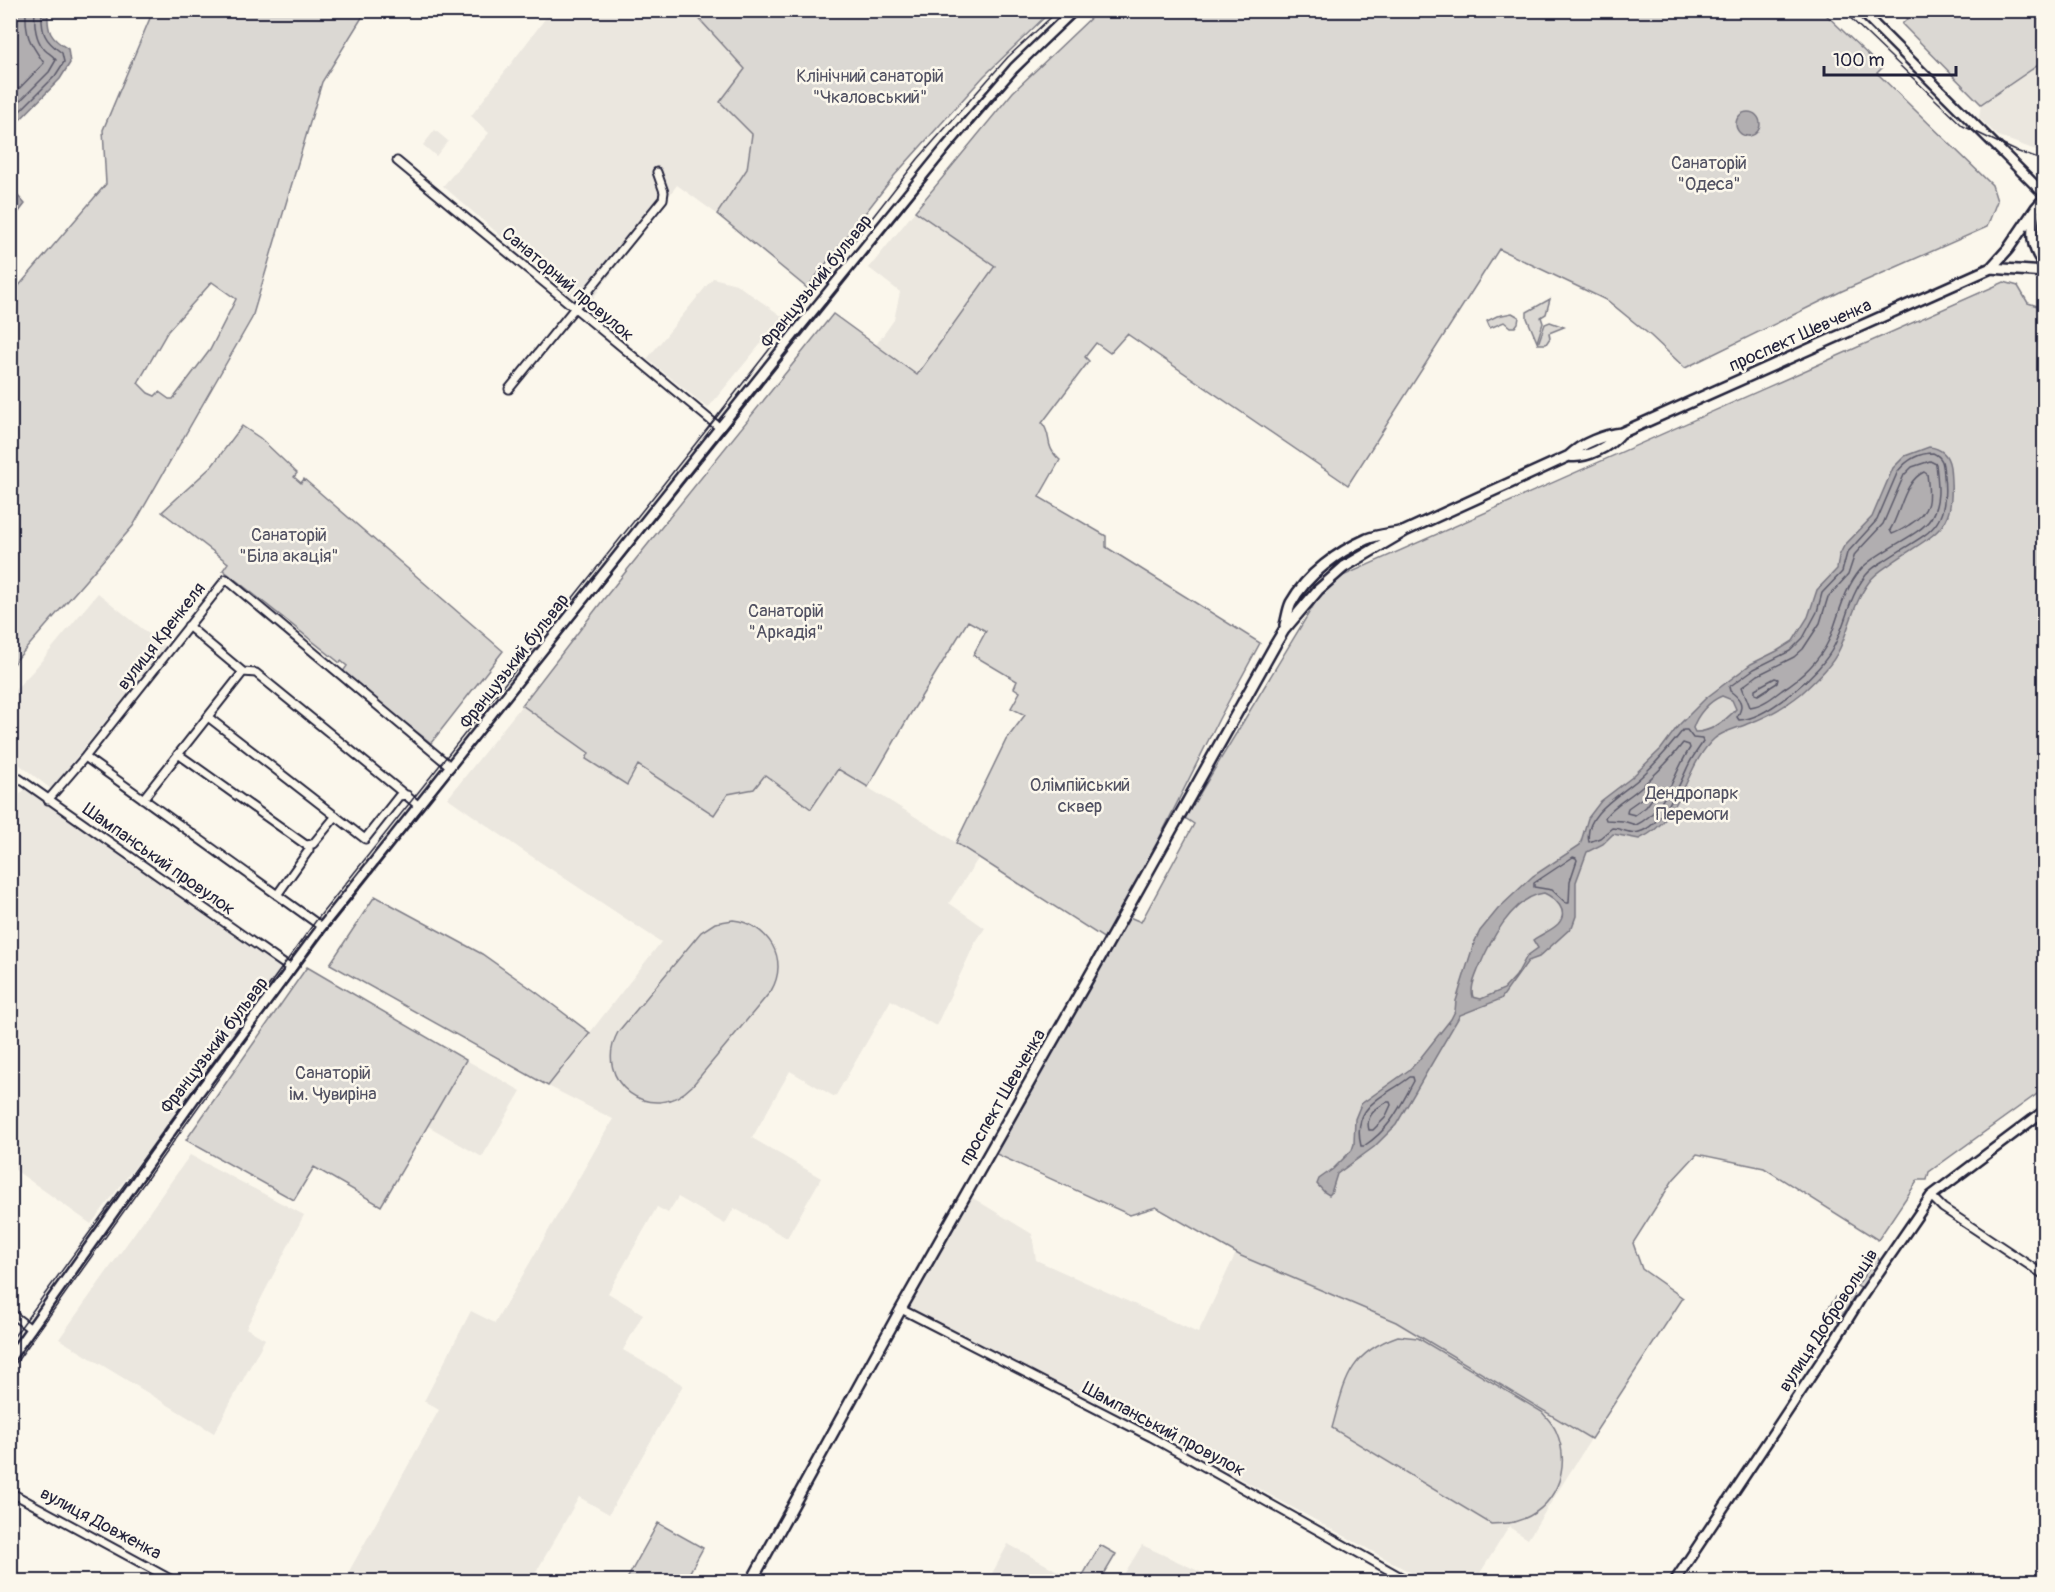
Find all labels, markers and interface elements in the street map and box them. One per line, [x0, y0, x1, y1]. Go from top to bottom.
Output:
scale bar [1824, 39, 1956, 77]
text: 100 m [1833, 49, 1885, 72]
park label: Клінічний санаторій "Чкаловський" [796, 65, 944, 109]
park label: Санаторій "Одеса" [1671, 152, 1747, 196]
street label: Французький бульвар [755, 210, 877, 353]
street label: Санаторний провулок [497, 222, 639, 346]
street label: проспект Шевченка [1725, 294, 1875, 377]
park label: Санаторій "Біла акація" [239, 524, 339, 568]
street label: вулиця Кренкеля [112, 578, 211, 695]
street label: Французький бульвар [454, 589, 574, 733]
park label: Санаторій "Аркадія" [748, 600, 824, 644]
park label: Олімпійський сквер [1030, 774, 1130, 818]
park label: Дендропарк Перемоги [1645, 782, 1738, 826]
street label: Шампанський провулок [78, 798, 239, 921]
street label: Французький бульвар [156, 972, 273, 1118]
street label: проспект Шевченка [954, 1025, 1051, 1170]
park label: Санаторій ім. Чувиріна [289, 1062, 377, 1106]
street label: вулиця Добровольців [1774, 1244, 1883, 1396]
street label: Шампанський провулок [1078, 1377, 1249, 1482]
street label: вулиця Довженка [36, 1482, 165, 1565]

